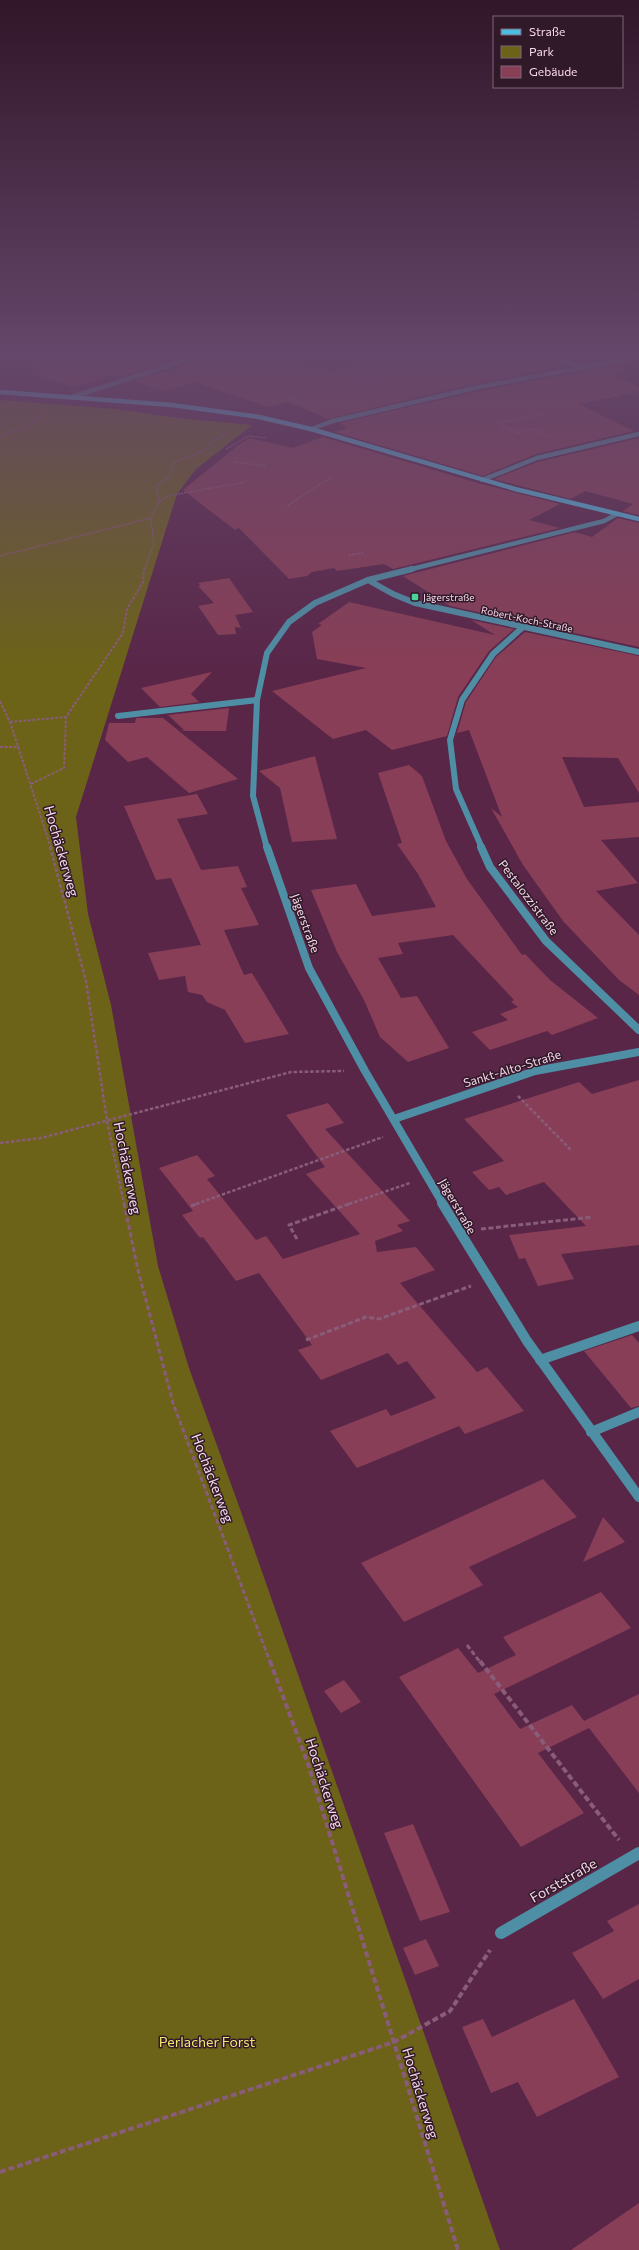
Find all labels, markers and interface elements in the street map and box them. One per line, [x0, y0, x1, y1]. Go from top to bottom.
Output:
legend [493, 16, 623, 88]
text: Straße [529, 24, 565, 38]
text: Park [529, 44, 555, 58]
text: Gebäude [529, 64, 577, 78]
place label: Jägerstraße [423, 591, 475, 603]
marker: Jägerstraße [410, 592, 420, 602]
street label: Robert-Koch-Straße [480, 603, 574, 635]
street label: Hochäckerweg [41, 803, 83, 899]
street label: Pestalozzistraße [496, 857, 562, 937]
street label: Jägerstraße [288, 892, 323, 955]
street label: Sankt-Alto-Straße [462, 1047, 562, 1089]
street label: Hochäckerweg [111, 1120, 145, 1216]
street label: Jägerstraße [436, 1176, 480, 1237]
street label: Hochäckerweg [188, 1431, 238, 1525]
street label: Hochäckerweg [302, 1736, 348, 1831]
street label: Forststraße [527, 1854, 599, 1906]
park label: Perlacher Forst [159, 2033, 256, 2050]
street label: Hochäckerweg [399, 2045, 443, 2141]

